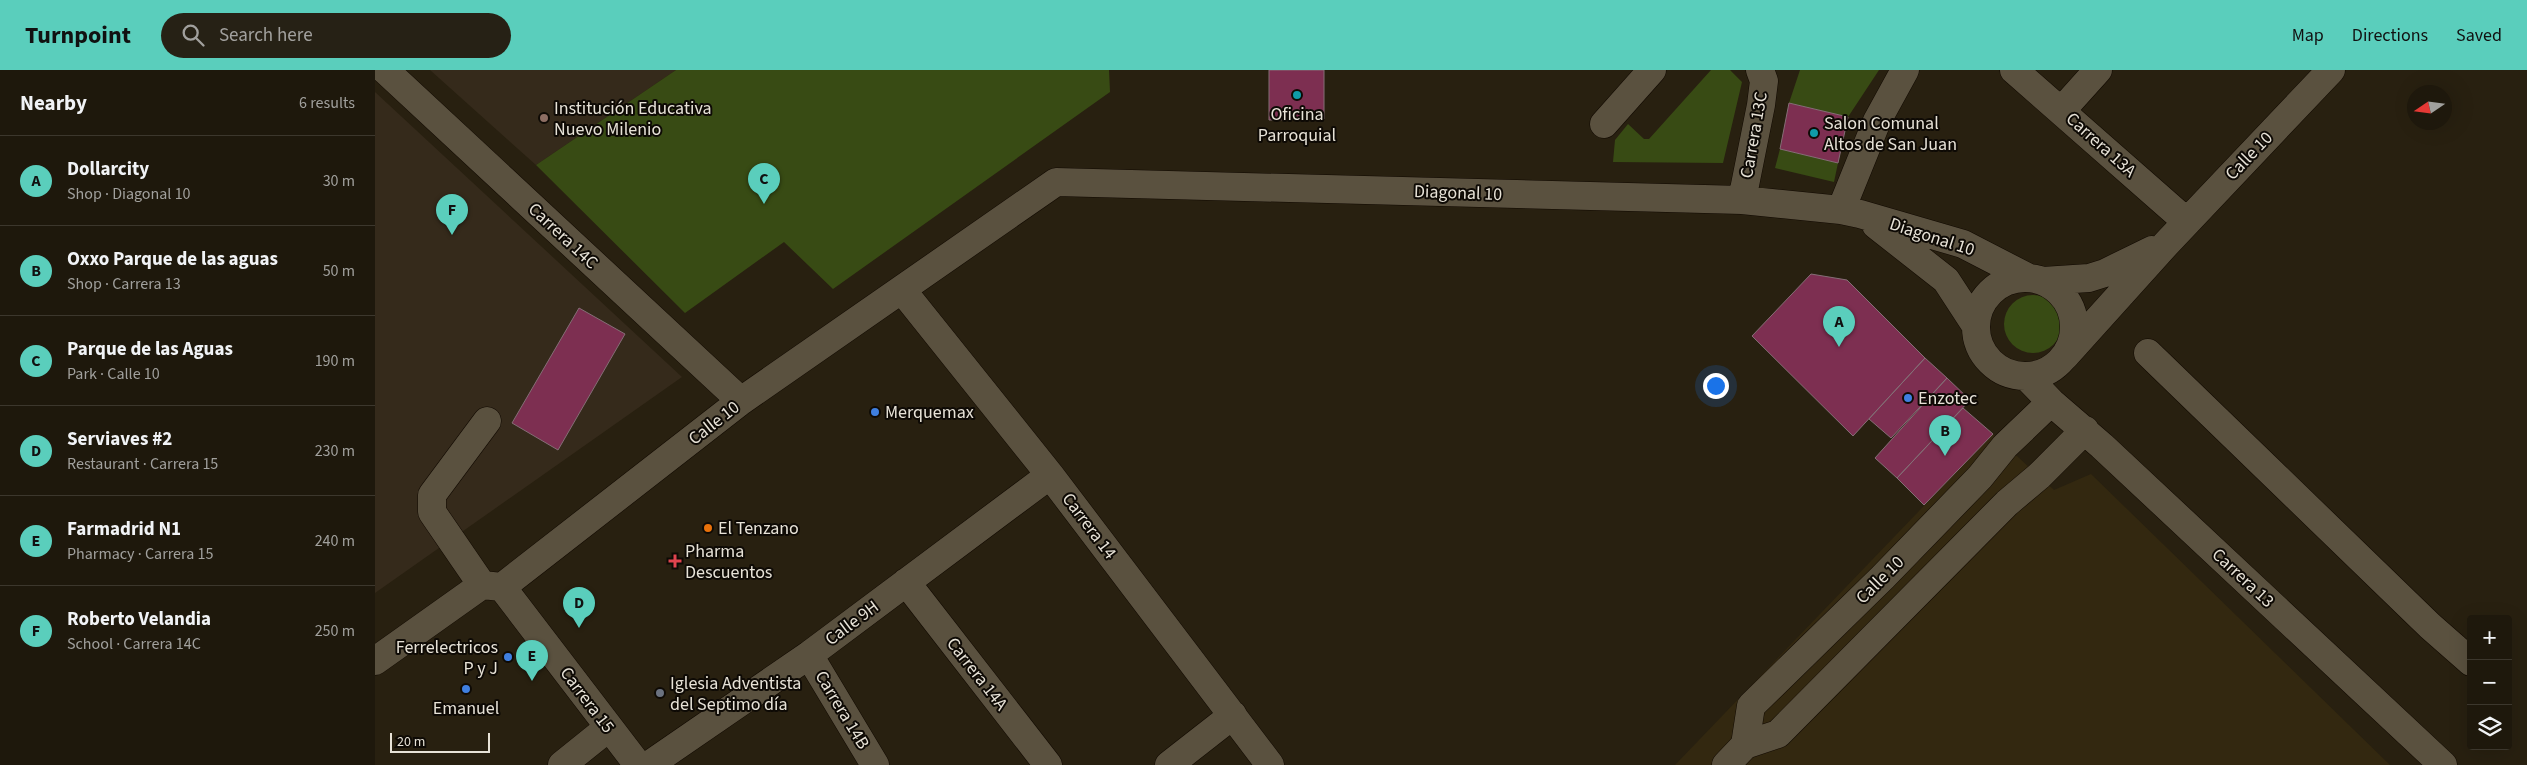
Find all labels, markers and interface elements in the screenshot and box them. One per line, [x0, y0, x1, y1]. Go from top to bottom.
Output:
search box [161, 13, 511, 58]
text: Turnpoint [25, 18, 131, 53]
icon: search [179, 21, 207, 49]
text: Search here [219, 22, 313, 49]
text: Map [2292, 23, 2324, 48]
text: Directions [2352, 23, 2428, 48]
text: Saved [2456, 23, 2502, 48]
north arrow [2407, 85, 2452, 130]
text: Nearby [20, 88, 87, 118]
marker: Oficina Parroquial [1291, 89, 1303, 101]
street label: Carrera 13C [1734, 90, 1774, 180]
text: 6 results [299, 92, 355, 114]
place label: Institución Educativa Nuevo Milenio [554, 96, 712, 142]
place label: Oficina Parroquial [1258, 102, 1336, 148]
street label: Carrera 13A [2060, 107, 2142, 183]
place label: Salon Comunal Altos de San Juan [1824, 111, 1957, 157]
marker: Institución Educativa Nuevo Milenio [538, 112, 550, 124]
street label: Calle 10 [2220, 126, 2279, 186]
marker: Salon Comunal Altos de San Juan [1808, 127, 1820, 139]
text: Dollarcity [67, 156, 149, 183]
pin: C [748, 163, 780, 204]
text: A [31, 170, 41, 192]
text: 30 m [323, 170, 355, 192]
street label: Diagonal 10 [1414, 179, 1503, 207]
text: Shop · Diagonal 10 [67, 183, 191, 205]
pin: F [436, 194, 468, 235]
street label: Carrera 14C [523, 197, 603, 275]
street label: Diagonal 10 [1886, 211, 1978, 263]
text: Oxxo Parque de las aguas [67, 246, 278, 273]
text: B [31, 260, 41, 282]
text: 50 m [323, 260, 355, 282]
text: Shop · Carrera 13 [67, 273, 181, 295]
pin: A [1823, 306, 1855, 347]
text: Parque de las Aguas [67, 336, 233, 363]
text: C [31, 350, 41, 372]
text: 190 m [315, 350, 355, 372]
text: Park · Calle 10 [67, 363, 160, 385]
your location [1703, 373, 1729, 399]
place label: Enzotec [1918, 386, 1977, 411]
marker: Enzotec [1902, 392, 1914, 404]
street label: Calle 10 [683, 395, 745, 451]
place label: Merquemax [885, 400, 974, 425]
marker: Merquemax [869, 406, 881, 418]
pin: B [1929, 415, 1961, 456]
text: Serviaves #2 [67, 426, 172, 453]
text: D [31, 440, 41, 462]
text: 230 m [315, 440, 355, 462]
text: Restaurant · Carrera 15 [67, 453, 218, 475]
street label: Carrera 14 [1056, 488, 1122, 564]
text: Farmadrid N1 [67, 516, 181, 543]
place label: El Tenzano [718, 516, 799, 541]
marker: El Tenzano [702, 522, 714, 534]
text: E [32, 530, 40, 552]
text: 240 m [315, 530, 355, 552]
place label: Pharma Descuentos [685, 539, 772, 585]
text: Pharmacy · Carrera 15 [67, 543, 213, 565]
street label: Carrera 13 [2206, 543, 2280, 613]
street label: Calle 10 [1850, 550, 1910, 610]
marker: Pharma Descuentos [669, 555, 681, 567]
pin: D [563, 587, 595, 628]
street label: Calle 9H [820, 594, 884, 652]
text: Roberto Velandia [67, 606, 211, 633]
map controls [2467, 615, 2512, 750]
button: + [2467, 615, 2512, 660]
text: F [32, 620, 40, 642]
text: 250 m [315, 620, 355, 642]
street label: Carrera 14A [940, 632, 1014, 716]
text: School · Carrera 14C [67, 633, 201, 655]
place label: Ferrelectricos P y J [396, 635, 498, 681]
pin: E [516, 640, 548, 681]
marker: Ferrelectricos P y J [502, 651, 514, 663]
button: − [2467, 660, 2512, 705]
street label: Carrera 15 [554, 662, 620, 738]
street label: Carrera 14B [809, 666, 875, 754]
place label: Iglesia Adventista del Septimo día [670, 671, 801, 717]
marker: Emanuel [460, 683, 472, 695]
marker: Iglesia Adventista del Septimo día [654, 687, 666, 699]
place label: Emanuel [433, 696, 499, 721]
button: layers [2467, 705, 2512, 750]
scale bar [390, 730, 490, 753]
text: 20 m [397, 732, 425, 752]

